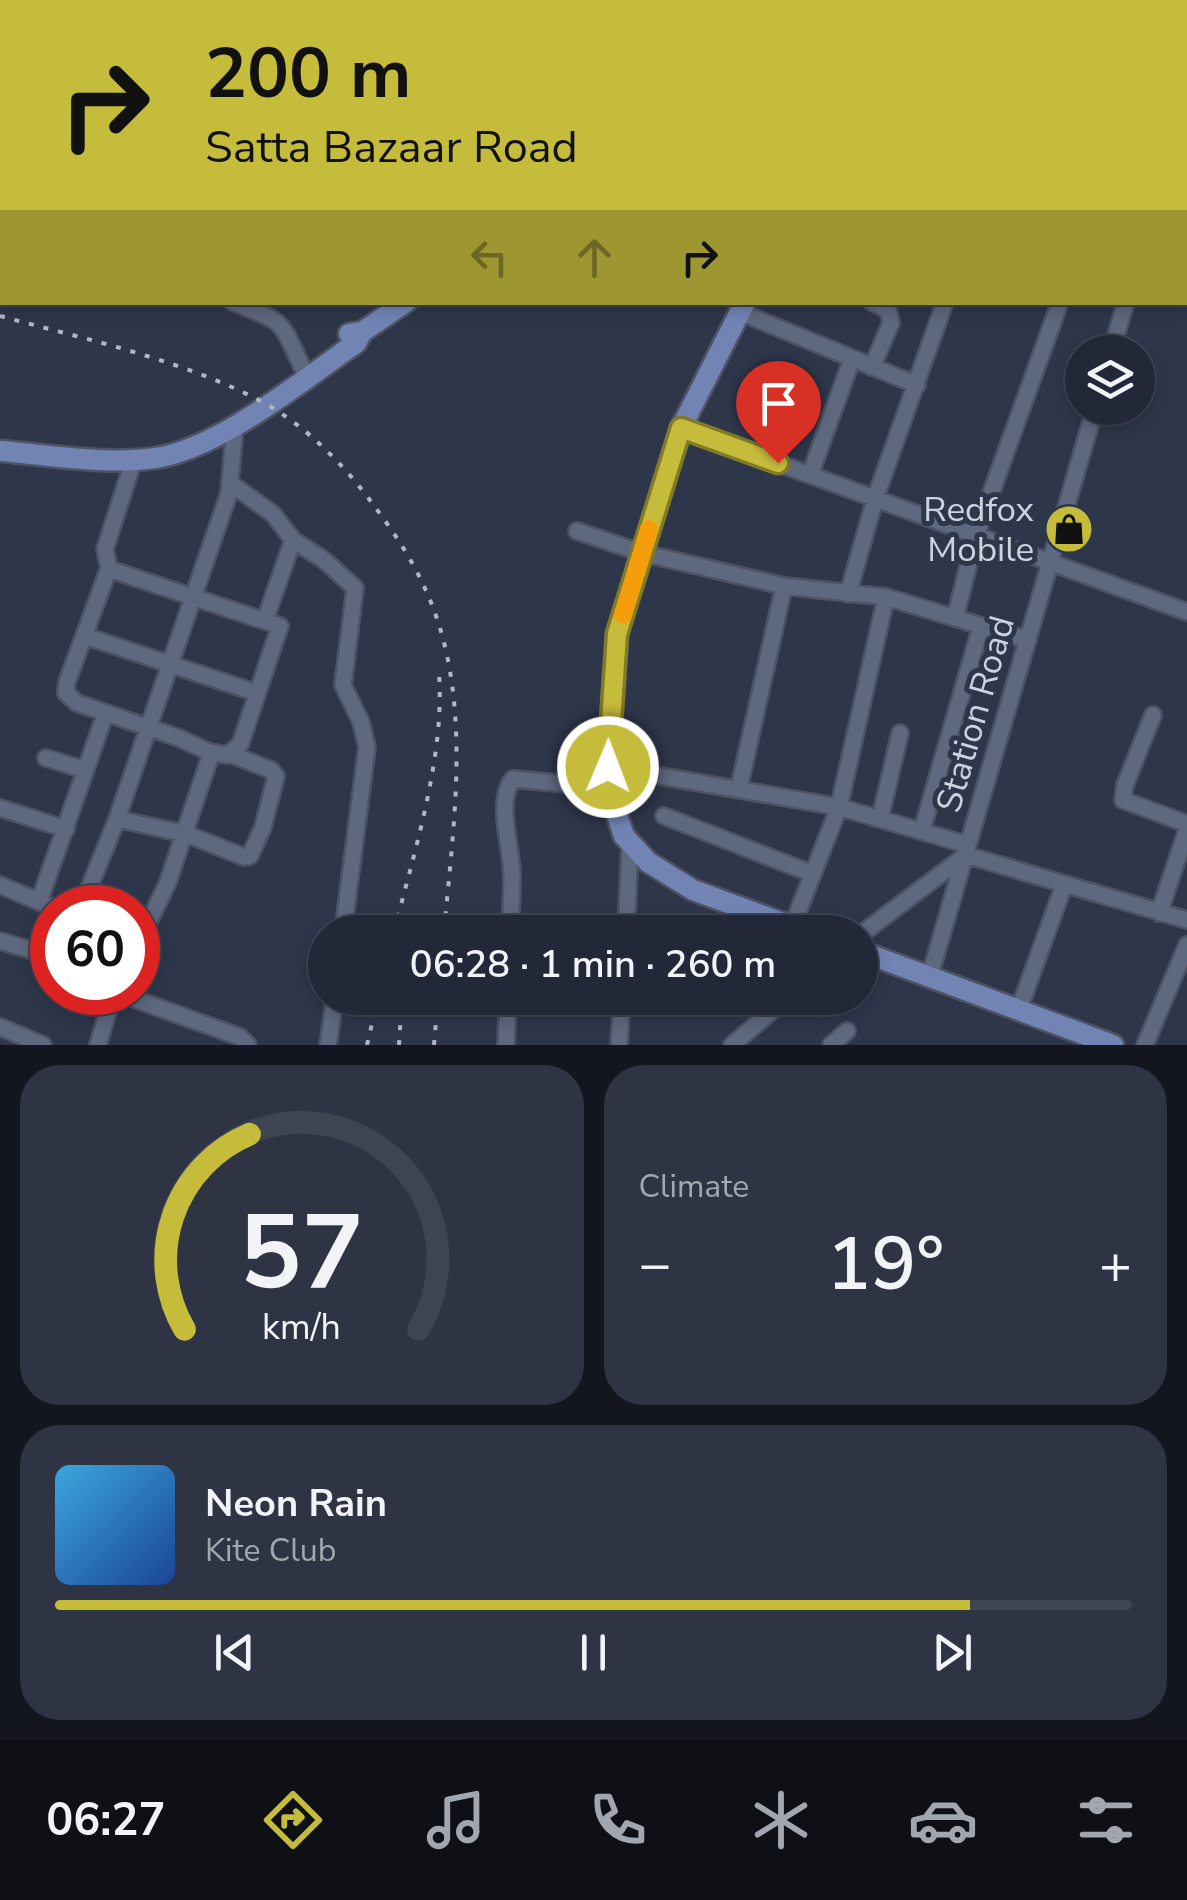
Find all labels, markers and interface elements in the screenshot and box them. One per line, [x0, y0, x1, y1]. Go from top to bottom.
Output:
text: 200 m [205, 26, 411, 122]
icon: right [40, 40, 170, 170]
text: Satta Bazaar Road [205, 117, 578, 178]
icon: left [462, 230, 517, 285]
icon: ahead [567, 230, 622, 285]
icon: right [672, 230, 727, 285]
map controls [1065, 335, 1155, 425]
button: layers [1065, 335, 1155, 425]
pin [736, 361, 821, 464]
icon: arrive [751, 376, 806, 431]
place label: Redfox Mobile [923, 486, 1034, 573]
shop icon: Redfox Mobile [1043, 503, 1095, 555]
street label: Station Road [925, 610, 1026, 818]
position arrow [556, 715, 660, 819]
speed limit sign: 60 [30, 885, 160, 1015]
text: 06:28 · 1 min · 260 m [410, 939, 776, 990]
text: Climate [639, 1165, 749, 1208]
text: 57 [239, 1182, 364, 1324]
text: 19° [826, 1213, 944, 1315]
text: − [639, 1227, 672, 1302]
text: + [1099, 1227, 1132, 1302]
text: km/h [262, 1303, 341, 1352]
text: Neon Rain [205, 1478, 387, 1529]
text: Kite Club [205, 1529, 336, 1572]
icon: previous [207, 1625, 262, 1680]
icon: pause [566, 1625, 621, 1680]
icon: next [925, 1625, 980, 1680]
icon: directions [258, 1785, 328, 1855]
icon: music [421, 1785, 491, 1855]
icon: phone [583, 1785, 653, 1855]
icon: climate [746, 1785, 816, 1855]
icon: car [908, 1785, 978, 1855]
icon: filters [1071, 1785, 1141, 1855]
text: 06:27 [46, 1790, 165, 1851]

